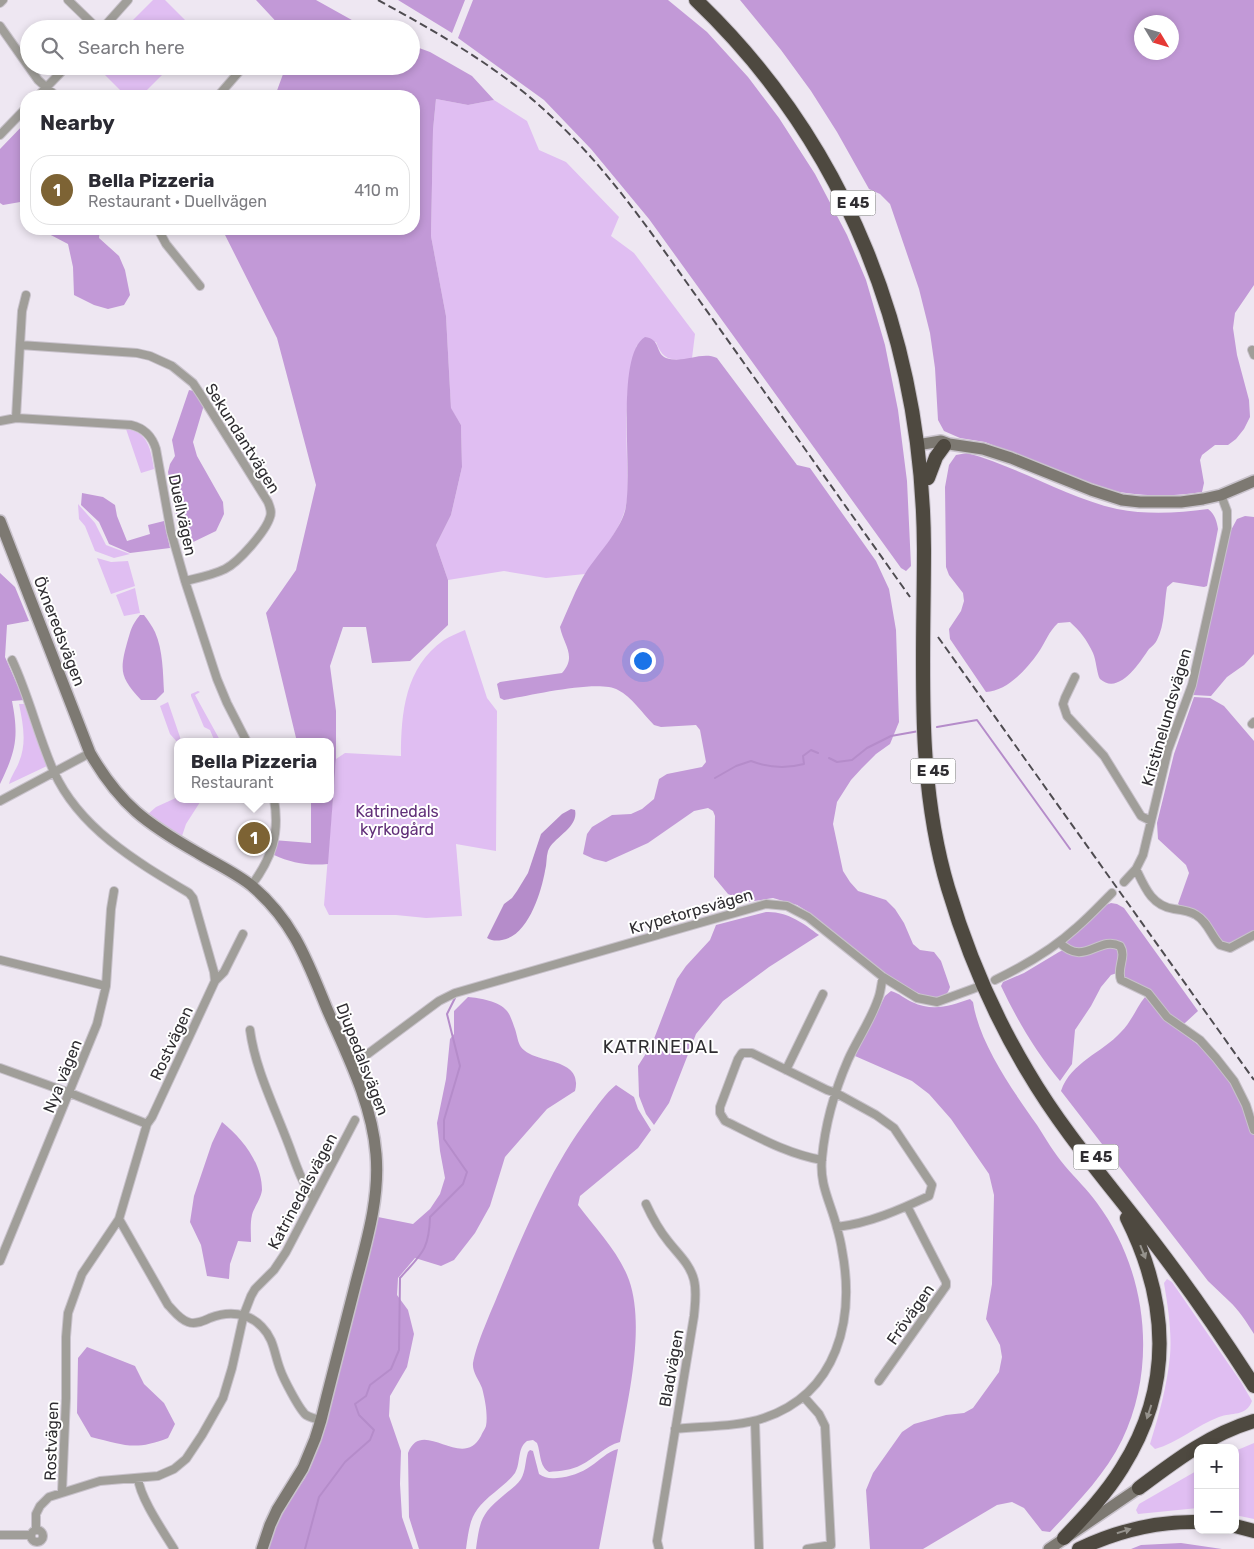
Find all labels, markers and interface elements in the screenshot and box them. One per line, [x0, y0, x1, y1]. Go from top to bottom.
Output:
north arrow [1134, 15, 1179, 60]
search box [20, 20, 420, 75]
icon: search [38, 34, 66, 62]
text: Search here [78, 36, 185, 59]
text: Nearby [40, 110, 115, 135]
text: Bella Pizzeria [88, 169, 215, 192]
text: 1 [53, 181, 61, 200]
text: 410 m [354, 181, 399, 200]
road number: E 45 [830, 190, 876, 216]
text: Restaurant · Duellvägen [88, 192, 267, 211]
street label: Sekundantvägen [201, 380, 284, 497]
street label: Duellvägen [165, 473, 200, 558]
street label: Öxneredsvägen [30, 574, 89, 689]
street label: Kristinelundsvägen [1138, 646, 1195, 788]
your location [630, 648, 656, 674]
popup [174, 738, 334, 803]
text: Bella Pizzeria [191, 750, 317, 773]
road number: E 45 [910, 758, 956, 784]
text: Restaurant [191, 773, 274, 792]
park label: Katrinedals kyrkogård [355, 802, 439, 839]
pin: 1 [238, 819, 270, 857]
street label: Krypetorpsvägen [627, 885, 755, 938]
street label: Djupedalsvägen [332, 1000, 393, 1118]
street label: Rostvägen [146, 1003, 197, 1083]
district label: KATRINEDAL [603, 1036, 719, 1058]
street label: Nya vägen [39, 1037, 86, 1116]
street label: Katrinedalsvägen [264, 1130, 341, 1253]
road number: E 45 [1074, 1144, 1118, 1170]
one-way arrow [1140, 1245, 1147, 1260]
street label: Frövägen [883, 1280, 938, 1348]
street label: Bladvägen [655, 1328, 688, 1408]
street label: Rostvägen [41, 1401, 62, 1481]
one-way arrow [1144, 1404, 1152, 1419]
map controls [1194, 1444, 1239, 1534]
button: + [1194, 1444, 1239, 1489]
button: − [1194, 1489, 1239, 1534]
one-way arrow [1117, 1527, 1132, 1535]

